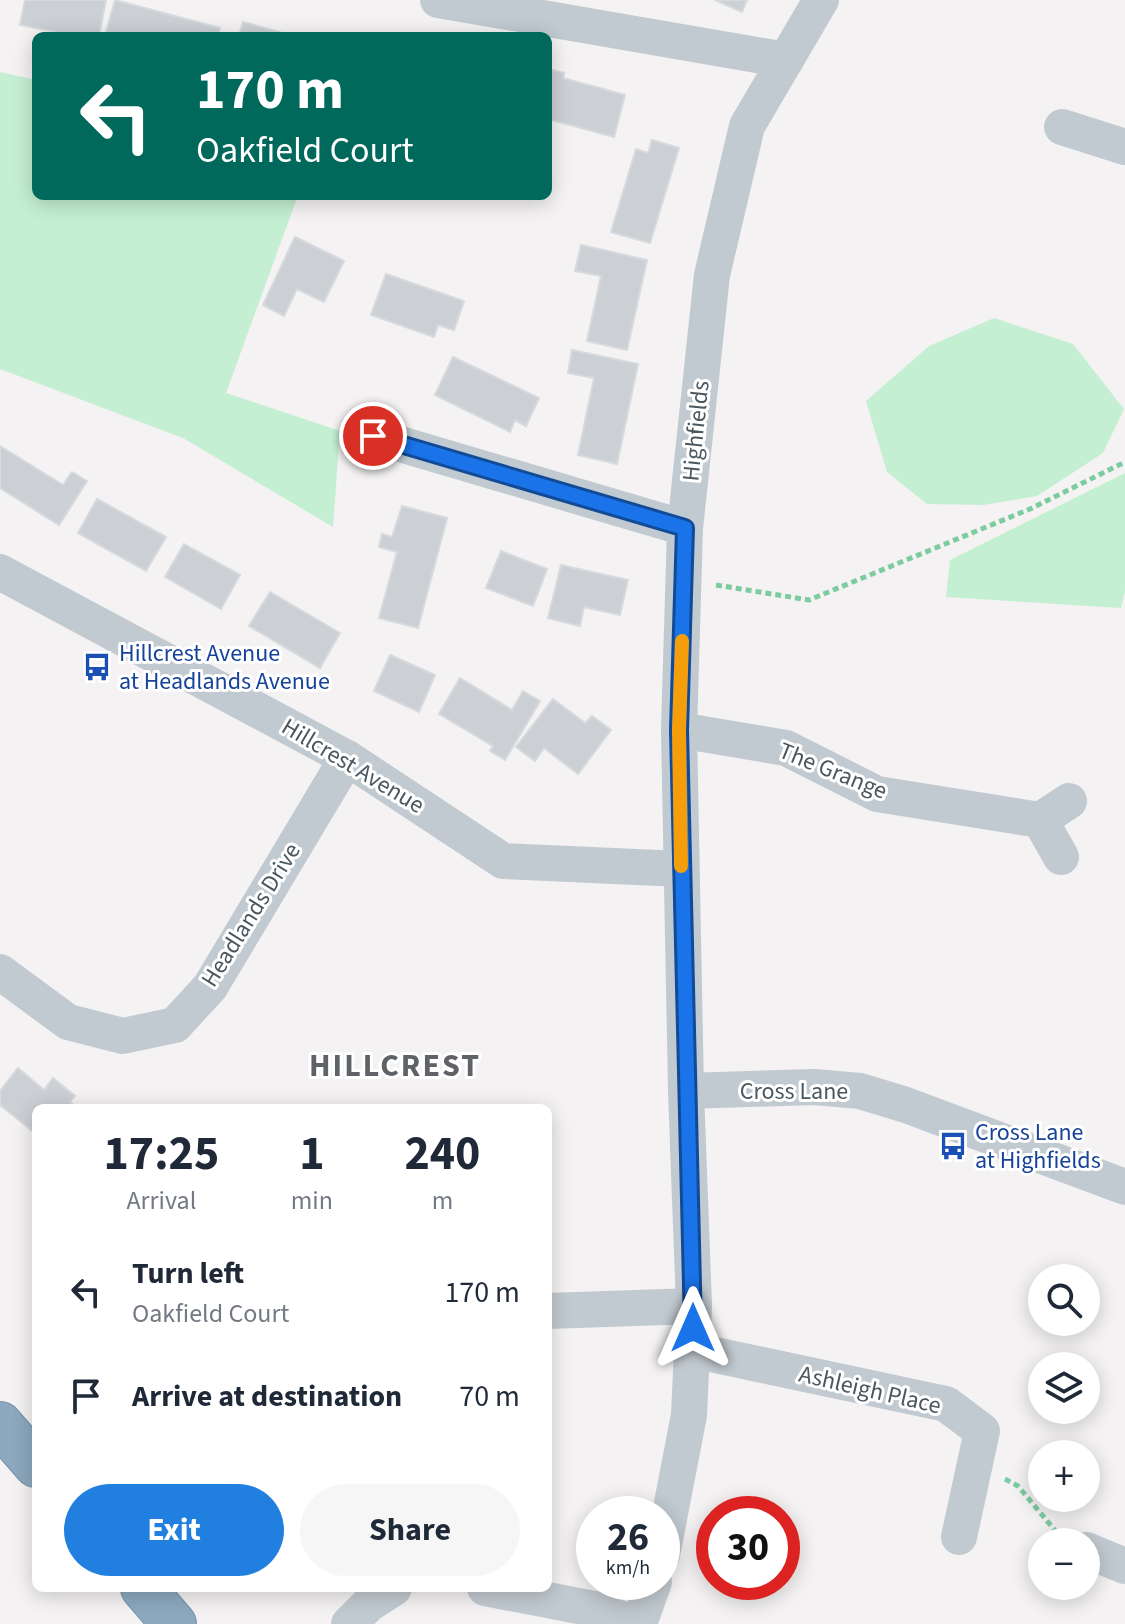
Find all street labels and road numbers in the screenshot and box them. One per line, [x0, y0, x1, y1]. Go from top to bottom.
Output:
street label: Highfields [673, 379, 719, 483]
street label: Hillcrest Avenue [275, 709, 431, 823]
street label: The Grange [774, 733, 892, 809]
street label: Headlands Drive [193, 836, 309, 994]
street label: Cross Lane [740, 1074, 848, 1109]
street label: Ashleigh Place [796, 1357, 944, 1423]

